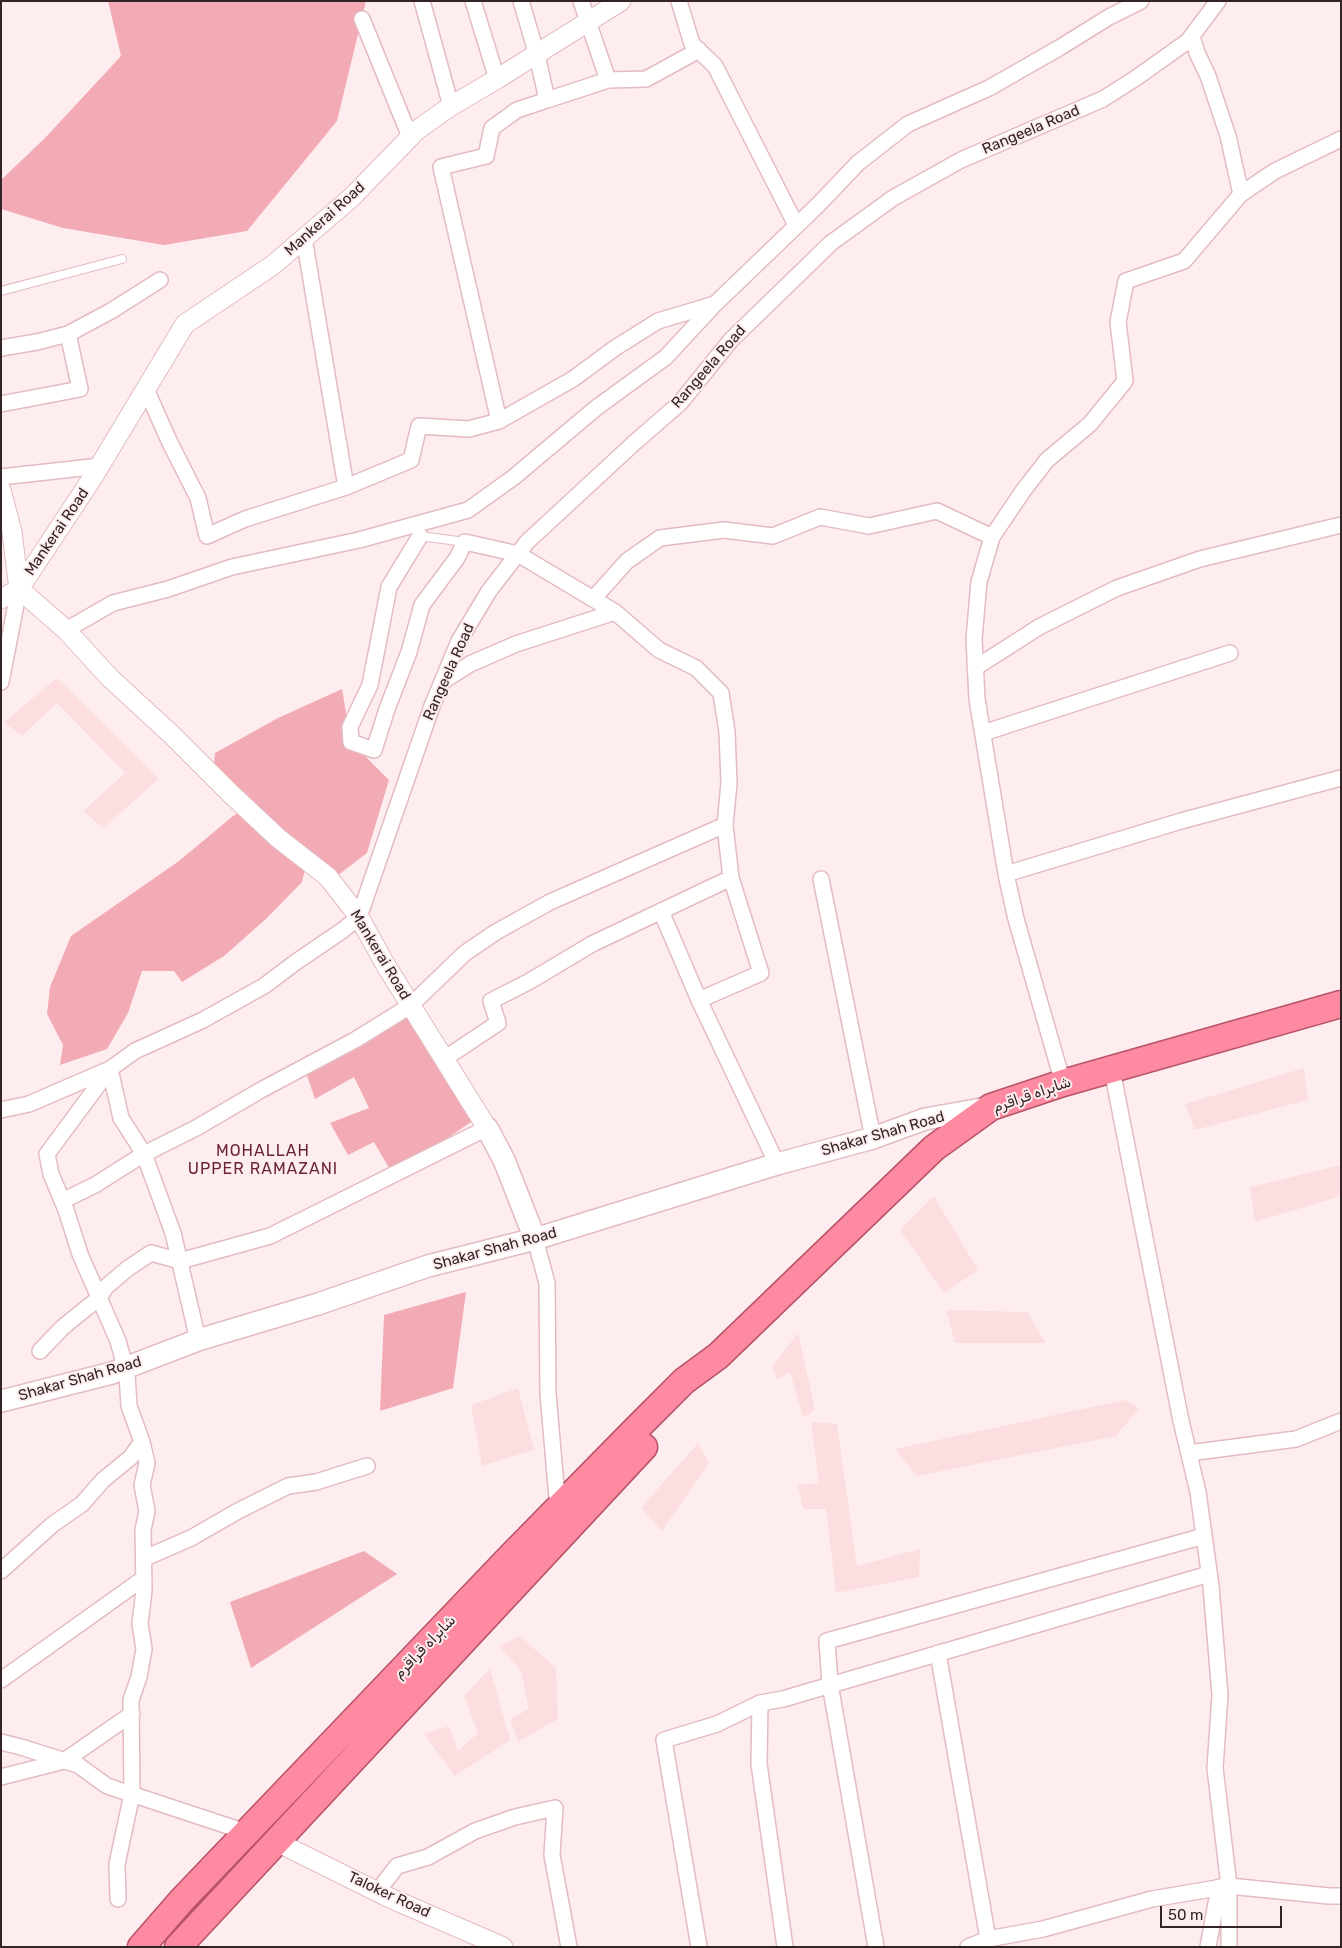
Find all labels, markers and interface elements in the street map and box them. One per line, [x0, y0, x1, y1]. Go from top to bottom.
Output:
street label: Rangeela Road [980, 101, 1082, 159]
street label: Mankerai Road [281, 178, 369, 260]
street label: Rangeela Road [668, 322, 750, 412]
street label: Mankerai Road [21, 485, 93, 579]
street label: Rangeela Road [420, 621, 478, 723]
street label: Mankerai Road [346, 907, 414, 1003]
street label: شاہراہ قراقرم [991, 1073, 1073, 1117]
street label: Shakar Shah Road [819, 1108, 947, 1160]
district label: MOHALLAH UPPER RAMAZANI [186, 1141, 340, 1179]
street label: Shakar Shah Road [431, 1224, 559, 1274]
street label: Shakar Shah Road [16, 1353, 144, 1405]
street label: شاہراہ قراقرم [390, 1611, 460, 1683]
street label: Taloker Road [345, 1868, 433, 1922]
scale bar [1162, 1896, 1284, 1928]
text: 50 m [1168, 1906, 1203, 1924]

